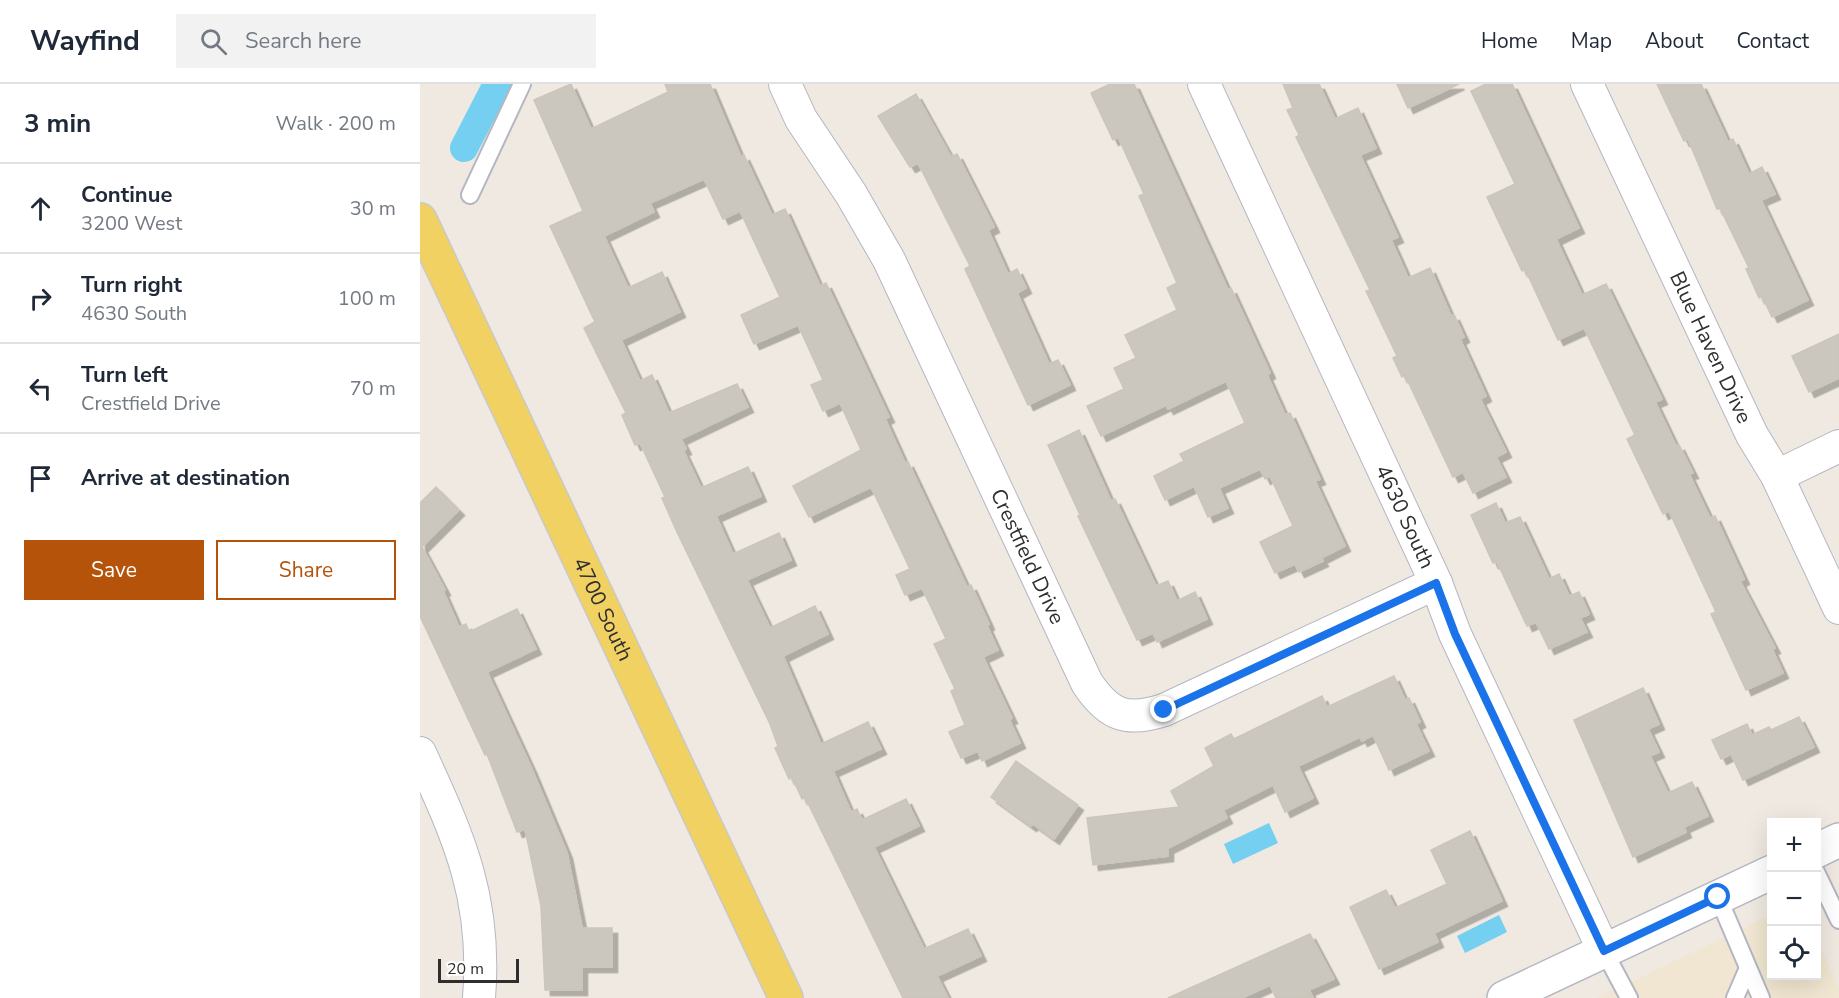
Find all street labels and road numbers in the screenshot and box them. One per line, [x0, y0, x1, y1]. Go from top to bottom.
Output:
street label: Blue Haven Drive [1663, 267, 1759, 428]
street label: 4630 South [1369, 460, 1441, 573]
street label: Crestfield Drive [984, 484, 1071, 629]
street label: 4700 South [567, 553, 639, 666]

